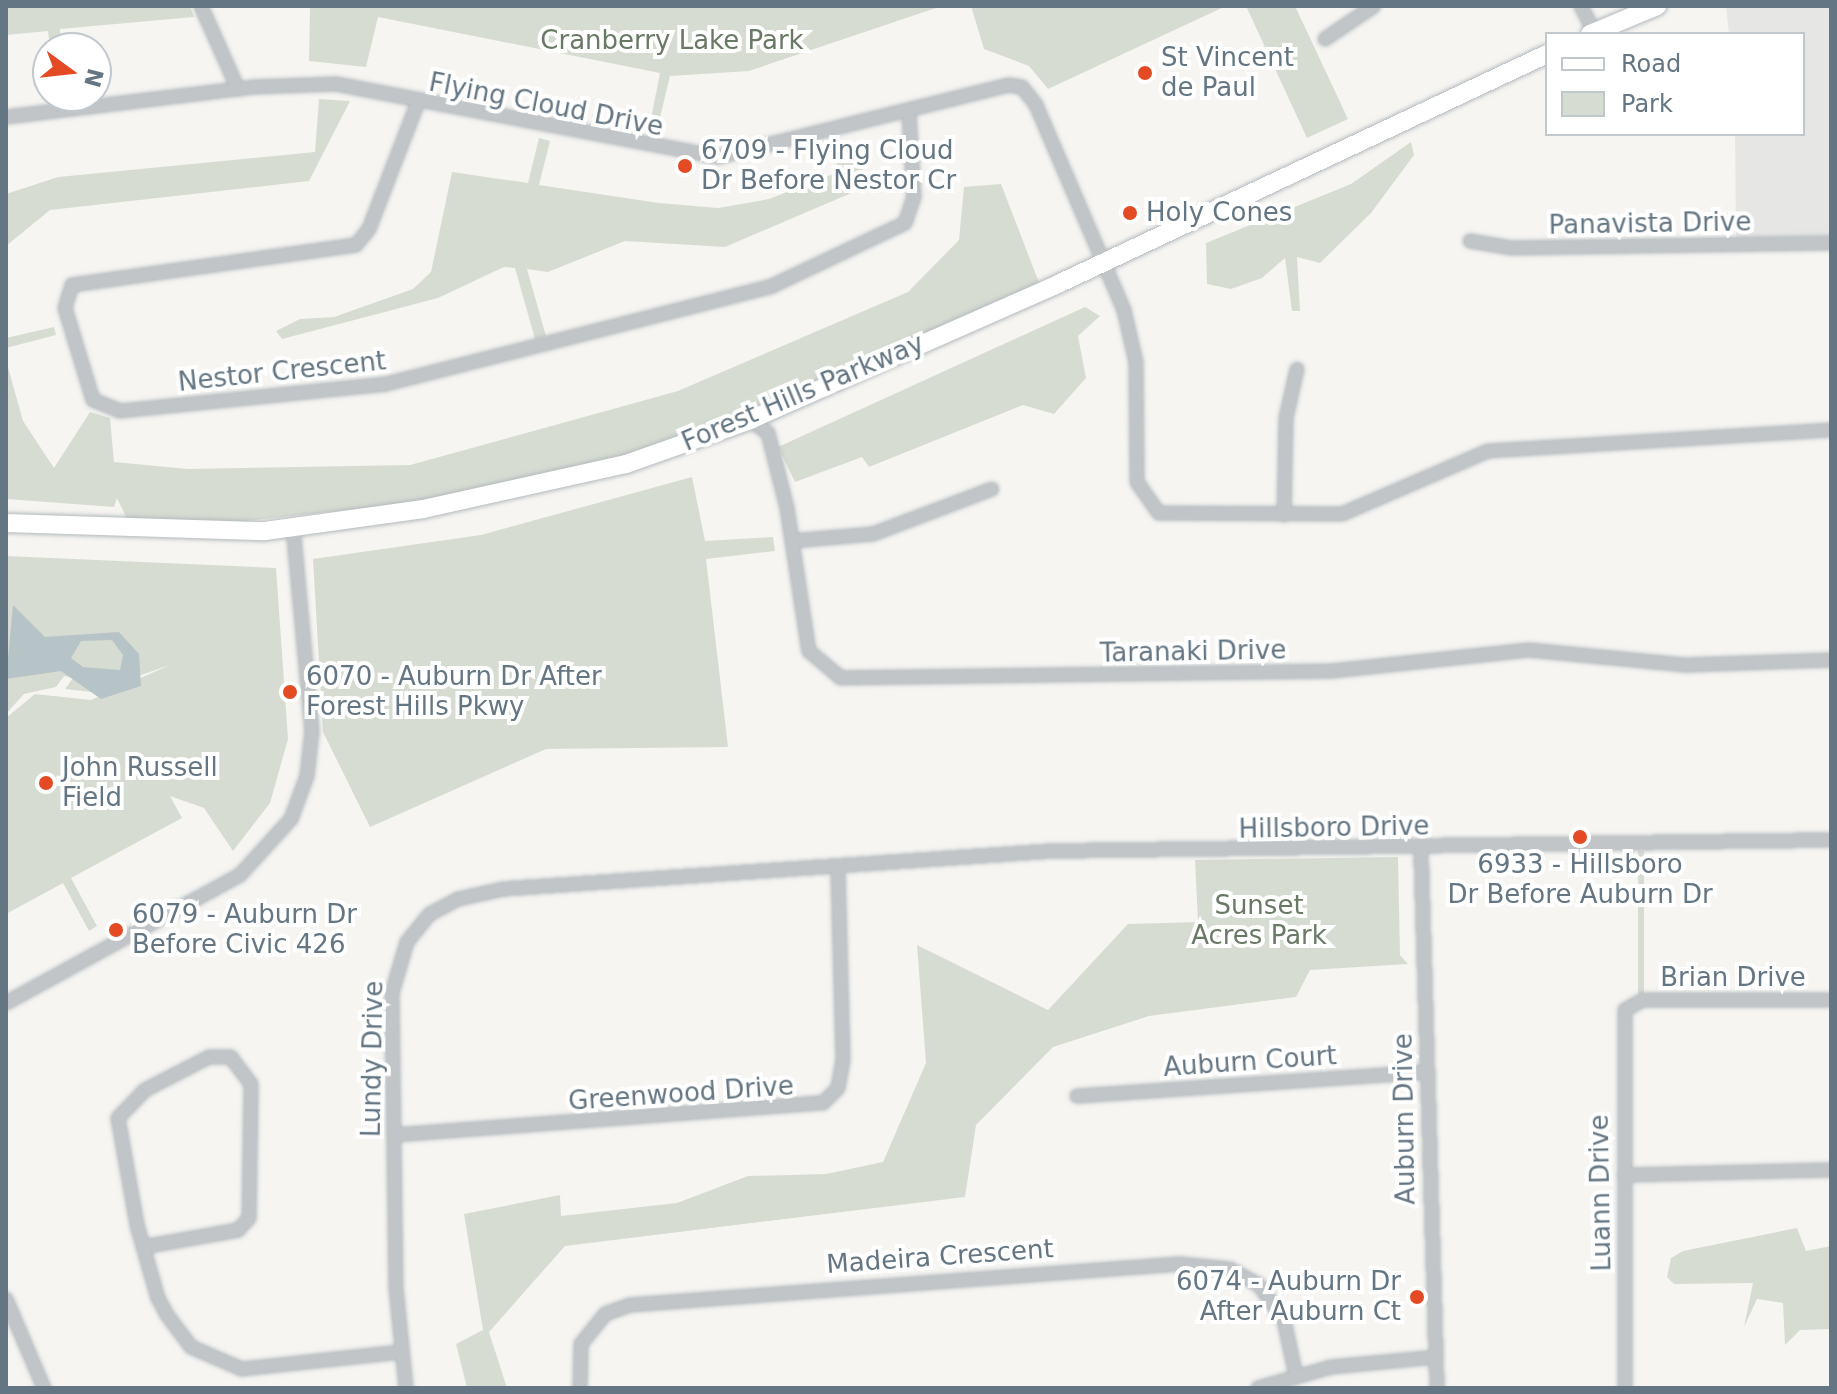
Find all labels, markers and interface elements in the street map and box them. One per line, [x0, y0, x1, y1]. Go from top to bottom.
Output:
park label: Cranberry Lake Park [540, 25, 804, 57]
north arrow [32, 32, 112, 112]
legend [1545, 32, 1805, 136]
place label: St Vincent de Paul [1161, 42, 1294, 104]
text: Road [1621, 50, 1681, 78]
marker: St Vincent de Paul [1136, 64, 1154, 82]
text: N [79, 66, 108, 90]
street label: Flying Cloud Drive [426, 67, 666, 143]
text: Park [1621, 90, 1673, 118]
place label: 6709 - Flying Cloud Dr Before Nestor Cr [701, 135, 956, 196]
marker: 6709 - Flying Cloud Dr Before Nestor Cr [676, 157, 694, 175]
place label: Holy Cones [1146, 197, 1292, 229]
marker: Holy Cones [1121, 204, 1139, 222]
street label: Panavista Drive [1548, 207, 1752, 241]
street label: Forest Hills Parkway [677, 328, 929, 458]
street label: Nestor Crescent [177, 346, 387, 398]
street label: Taranaki Drive [1100, 635, 1286, 669]
place label: 6070 - Auburn Dr After Forest Hills Pkwy [306, 661, 602, 722]
marker: 6070 - Auburn Dr After Forest Hills Pkwy [281, 683, 299, 701]
place label: John Russell Field [62, 752, 218, 814]
marker: John Russell Field [37, 774, 55, 792]
street label: Hillsboro Drive [1238, 811, 1430, 845]
marker: 6933 - Hillsboro Dr Before Auburn Dr [1571, 828, 1589, 846]
place label: 6933 - Hillsboro Dr Before Auburn Dr [1447, 849, 1713, 910]
park label: Sunset Acres Park [1191, 890, 1327, 952]
place label: 6079 - Auburn Dr Before Civic 426 [132, 899, 357, 960]
marker: 6079 - Auburn Dr Before Civic 426 [107, 921, 125, 939]
street label: Brian Drive [1660, 962, 1806, 994]
street label: Lundy Drive [356, 981, 390, 1137]
street label: Auburn Drive [1388, 1033, 1422, 1205]
street label: Auburn Court [1162, 1040, 1338, 1084]
street label: Greenwood Drive [567, 1071, 795, 1117]
street label: Luann Drive [1584, 1114, 1618, 1272]
street label: Madeira Crescent [825, 1233, 1055, 1281]
place label: 6074 - Auburn Dr After Auburn Ct [1176, 1266, 1401, 1328]
marker: 6074 - Auburn Dr After Auburn Ct [1408, 1288, 1426, 1306]

